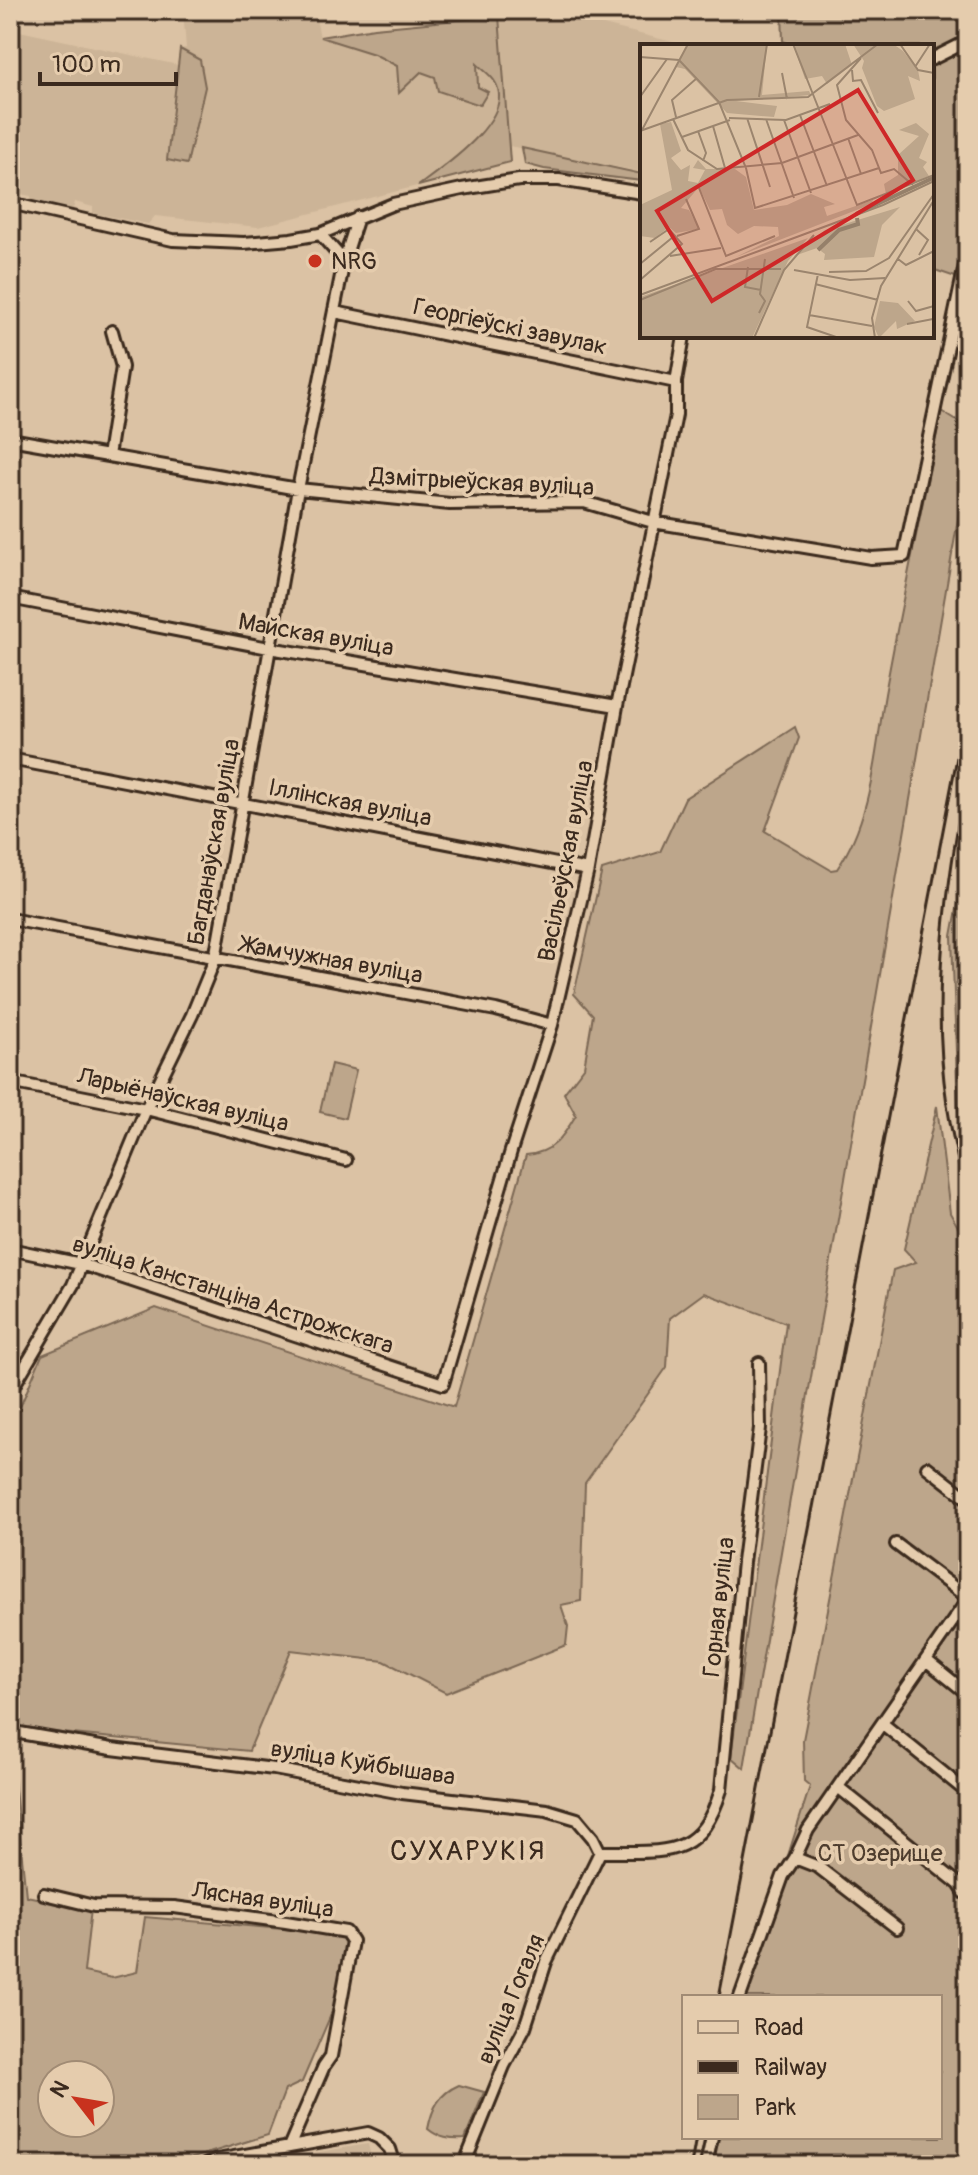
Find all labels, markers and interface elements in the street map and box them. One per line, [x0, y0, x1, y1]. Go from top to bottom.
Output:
scale bar [40, 36, 176, 86]
inset map [640, 44, 934, 338]
text: 100 m [52, 50, 121, 79]
place label: NRG [331, 247, 377, 276]
marker: NRG [306, 252, 324, 270]
street label: Георгіеўскі завулак [411, 292, 609, 362]
street label: Дзмітрыеўская вуліца [368, 462, 595, 502]
street label: Майская вуліца [236, 607, 396, 663]
street label: Багданаўская вуліца [182, 736, 246, 948]
street label: Васільеўская вуліца [532, 758, 600, 964]
street label: Іллінская вуліца [266, 773, 434, 833]
street label: Жамчужная вуліца [235, 929, 425, 990]
street label: Ларыёнаўская вуліца [73, 1061, 292, 1138]
street label: вуліца Канстанціна Астрожскага [69, 1229, 397, 1361]
street label: Горная вуліца [697, 1536, 741, 1678]
street label: вуліца Куйбышава [269, 1734, 457, 1792]
district label: СУХАРУКІЯ [390, 1834, 546, 1869]
park label: СТ Озерище [817, 1839, 943, 1868]
street label: Лясная вуліца [189, 1876, 336, 1924]
street label: вуліца Гогаля [471, 1930, 551, 2068]
legend [682, 1995, 942, 2139]
text: Road [754, 2013, 804, 2042]
text: Railway [754, 2053, 827, 2082]
north arrow [36, 2059, 116, 2139]
text: N [44, 2076, 76, 2103]
text: Park [754, 2093, 796, 2122]

